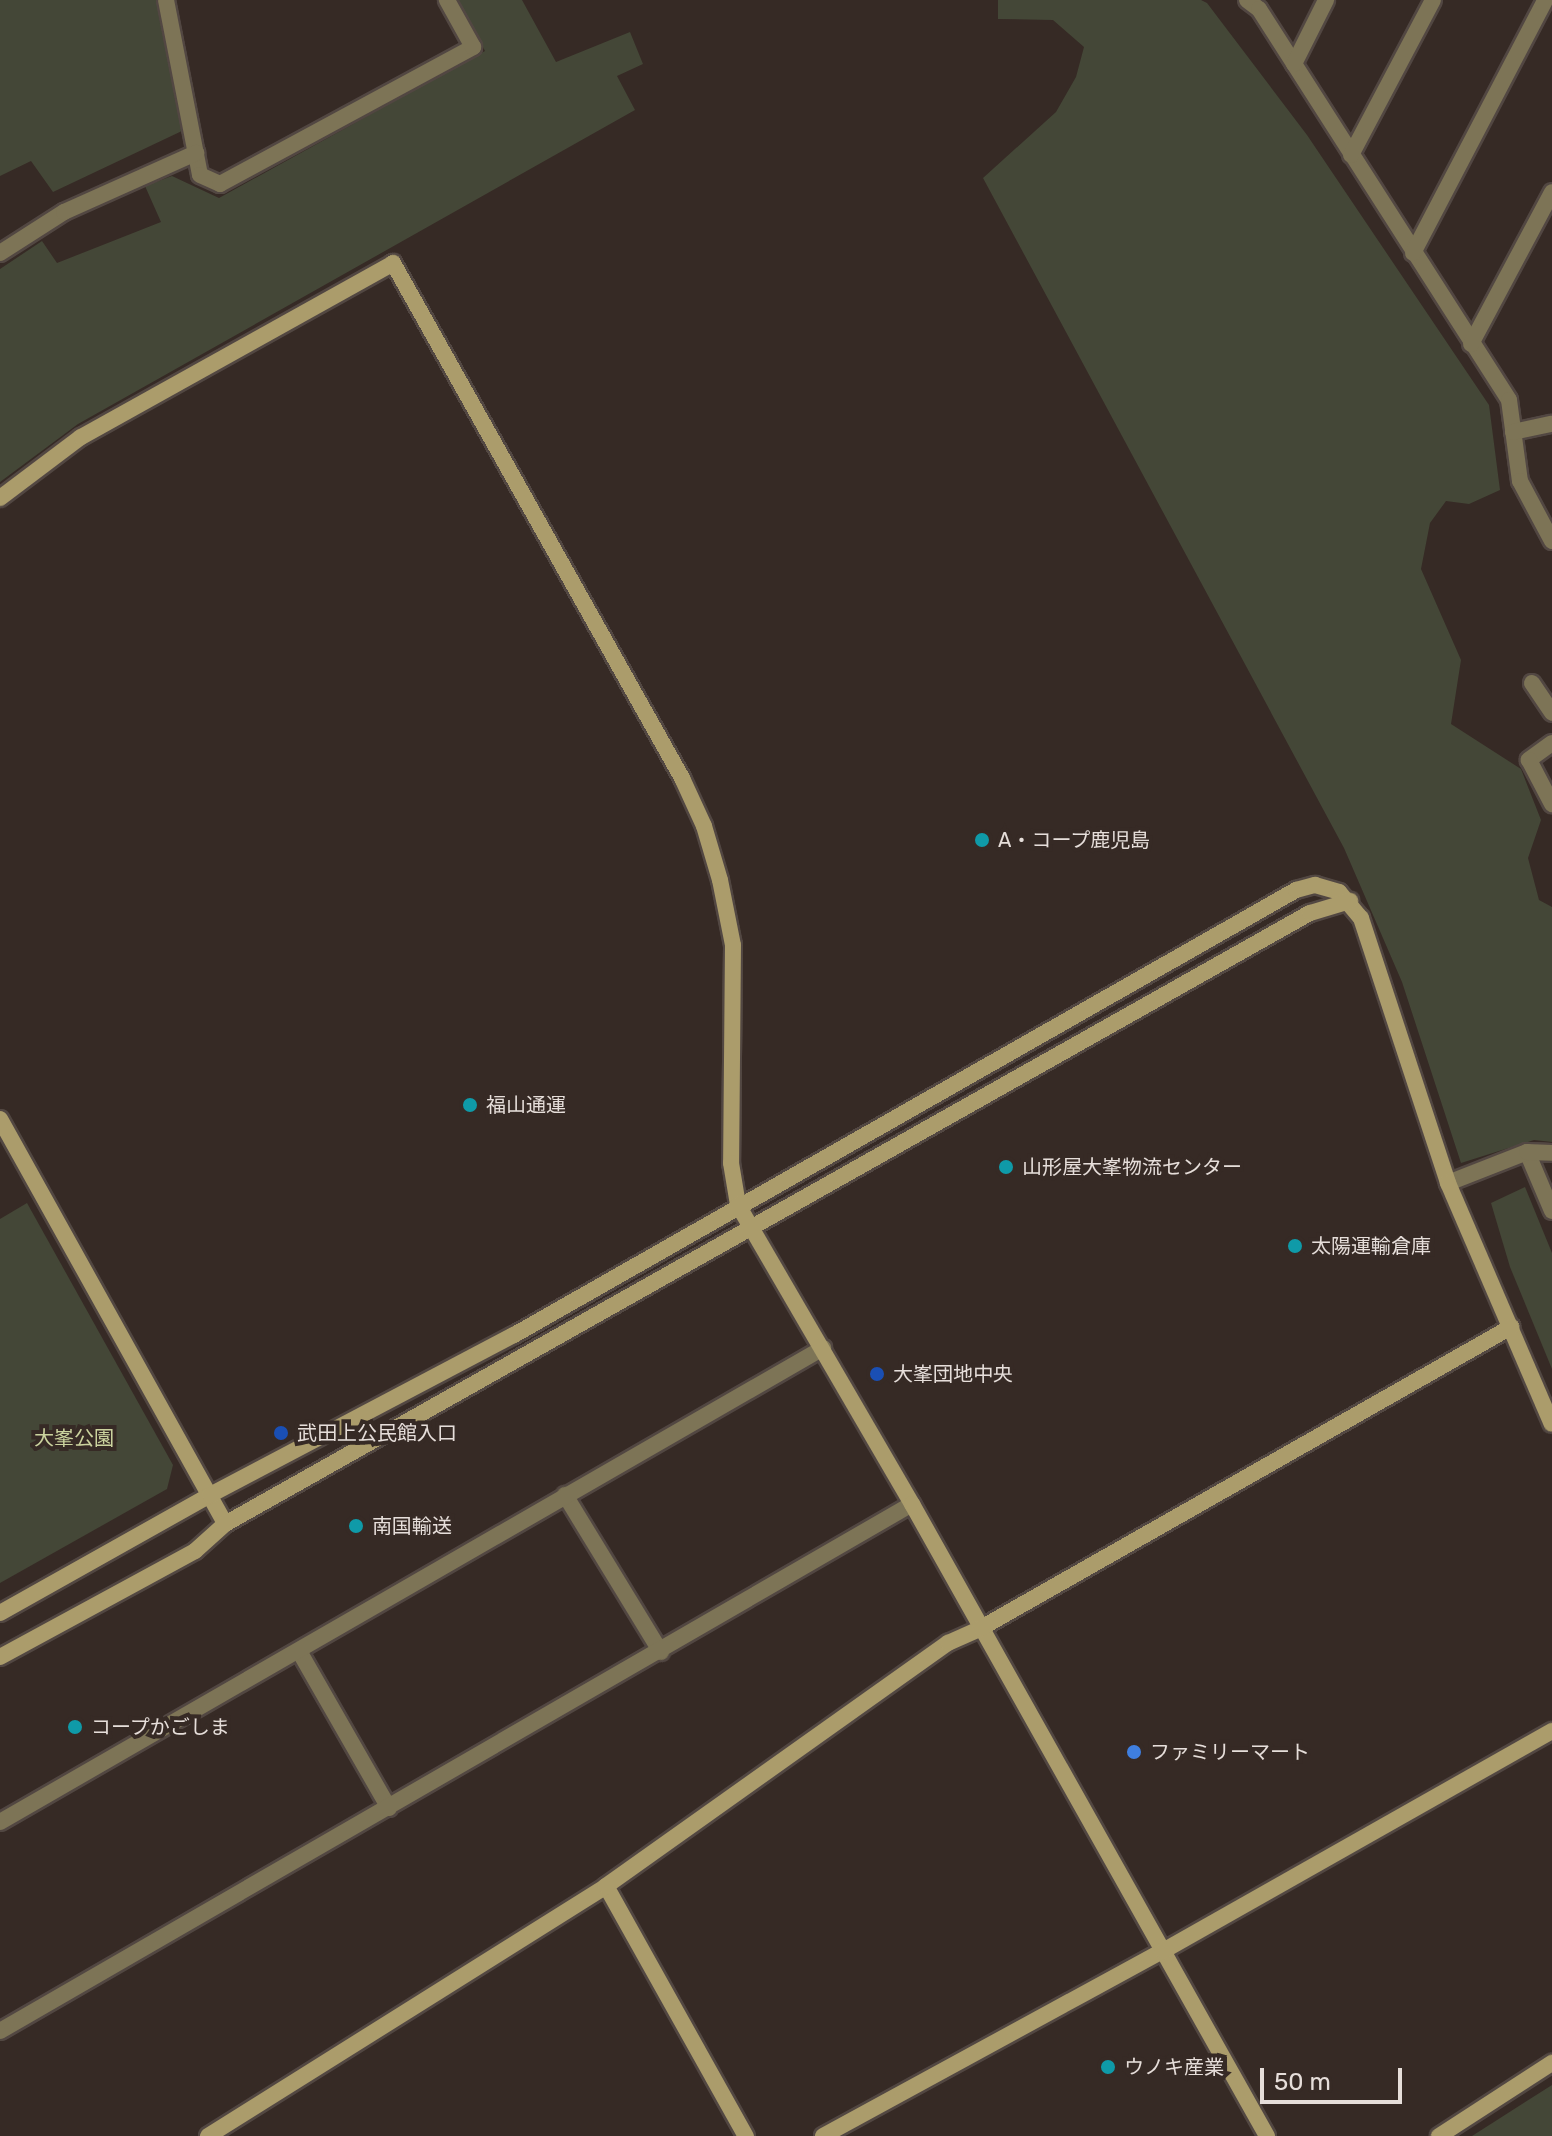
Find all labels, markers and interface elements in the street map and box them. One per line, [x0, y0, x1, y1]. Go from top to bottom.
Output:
place label: A・コープ鹿児島 [998, 828, 1151, 852]
marker: A・コープ鹿児島 [973, 831, 991, 849]
place label: 福山通運 [486, 1093, 566, 1117]
marker: 福山通運 [461, 1096, 479, 1114]
place label: 山形屋大峯物流センター [1022, 1155, 1242, 1179]
marker: 山形屋大峯物流センター [997, 1158, 1015, 1176]
place label: 太陽運輸倉庫 [1311, 1234, 1431, 1258]
marker: 太陽運輸倉庫 [1286, 1237, 1304, 1255]
place label: 大峯団地中央 [893, 1362, 1013, 1386]
marker: 大峯団地中央 [868, 1365, 886, 1383]
place label: 武田上公民館入口 [297, 1421, 457, 1445]
marker: 武田上公民館入口 [272, 1424, 290, 1442]
park label: 大峯公園 [34, 1426, 114, 1450]
place label: 南国輸送 [372, 1514, 452, 1538]
marker: 南国輸送 [347, 1517, 365, 1535]
place label: コープかごしま [91, 1715, 231, 1739]
marker: コープかごしま [66, 1718, 84, 1736]
place label: ファミリーマート [1150, 1740, 1310, 1764]
marker: ファミリーマート [1125, 1743, 1143, 1761]
scale bar [1264, 2052, 1406, 2102]
place label: ウノキ産業 [1124, 2055, 1224, 2079]
marker: ウノキ産業 [1099, 2058, 1117, 2076]
text: 50 m [1274, 2068, 1331, 2096]

